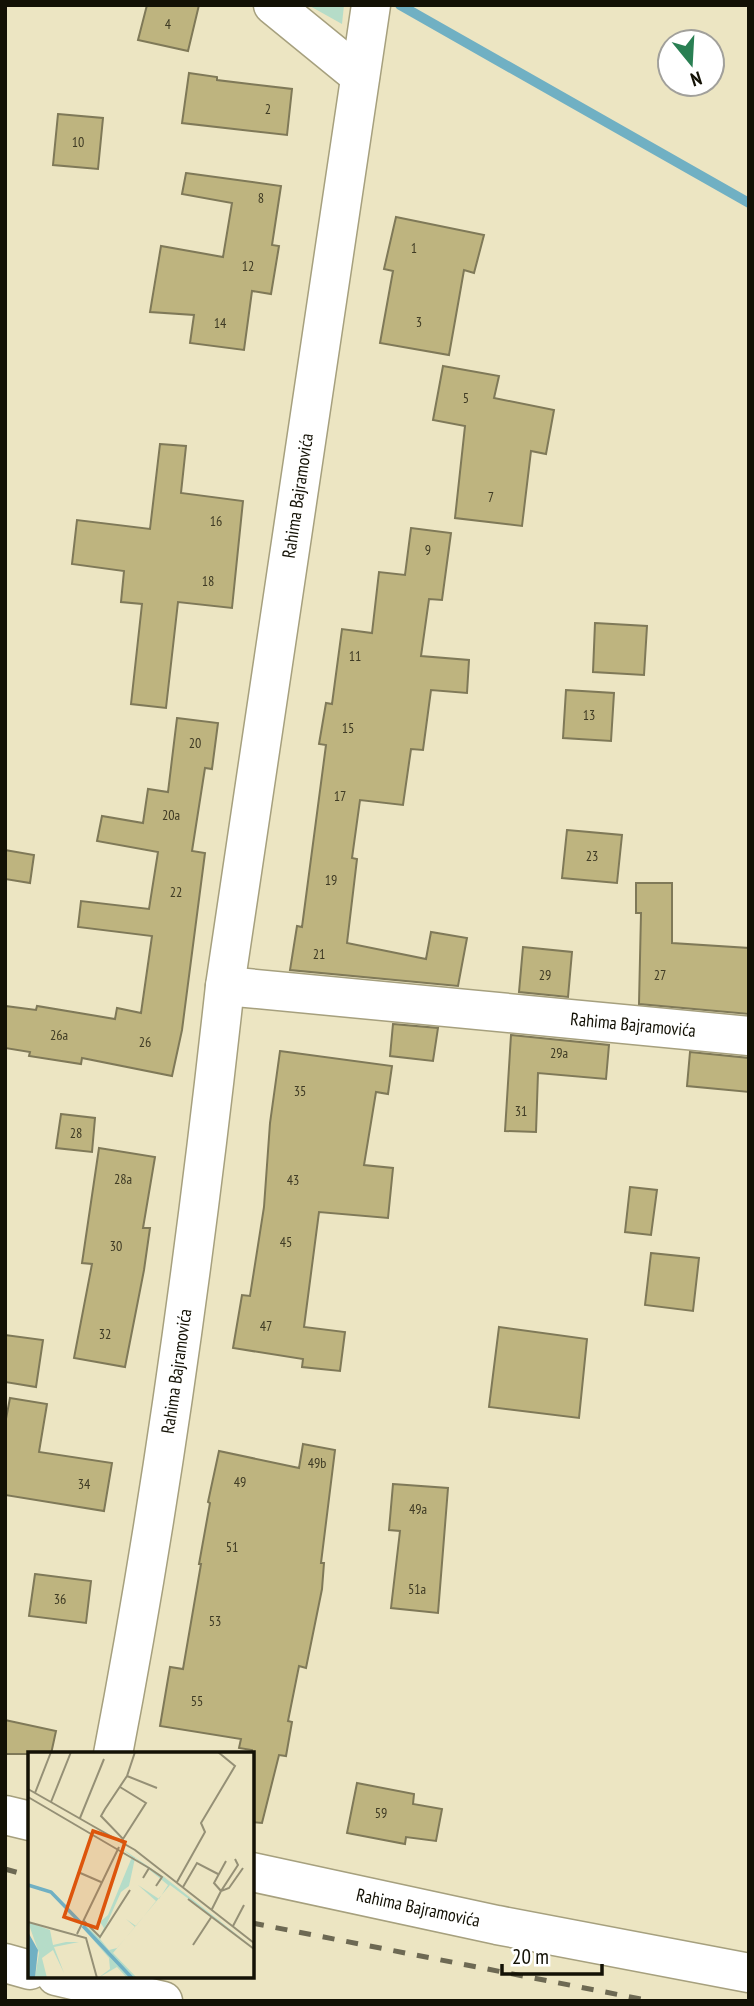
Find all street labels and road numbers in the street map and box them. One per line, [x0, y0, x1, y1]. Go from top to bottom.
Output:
street label: Rahima Bajramovića [277, 432, 318, 560]
street label: Rahima Bajramovića [569, 1007, 697, 1042]
street label: Rahima Bajramovića [156, 1307, 196, 1435]
street label: Rahima Bajramovića [354, 1883, 482, 1932]

